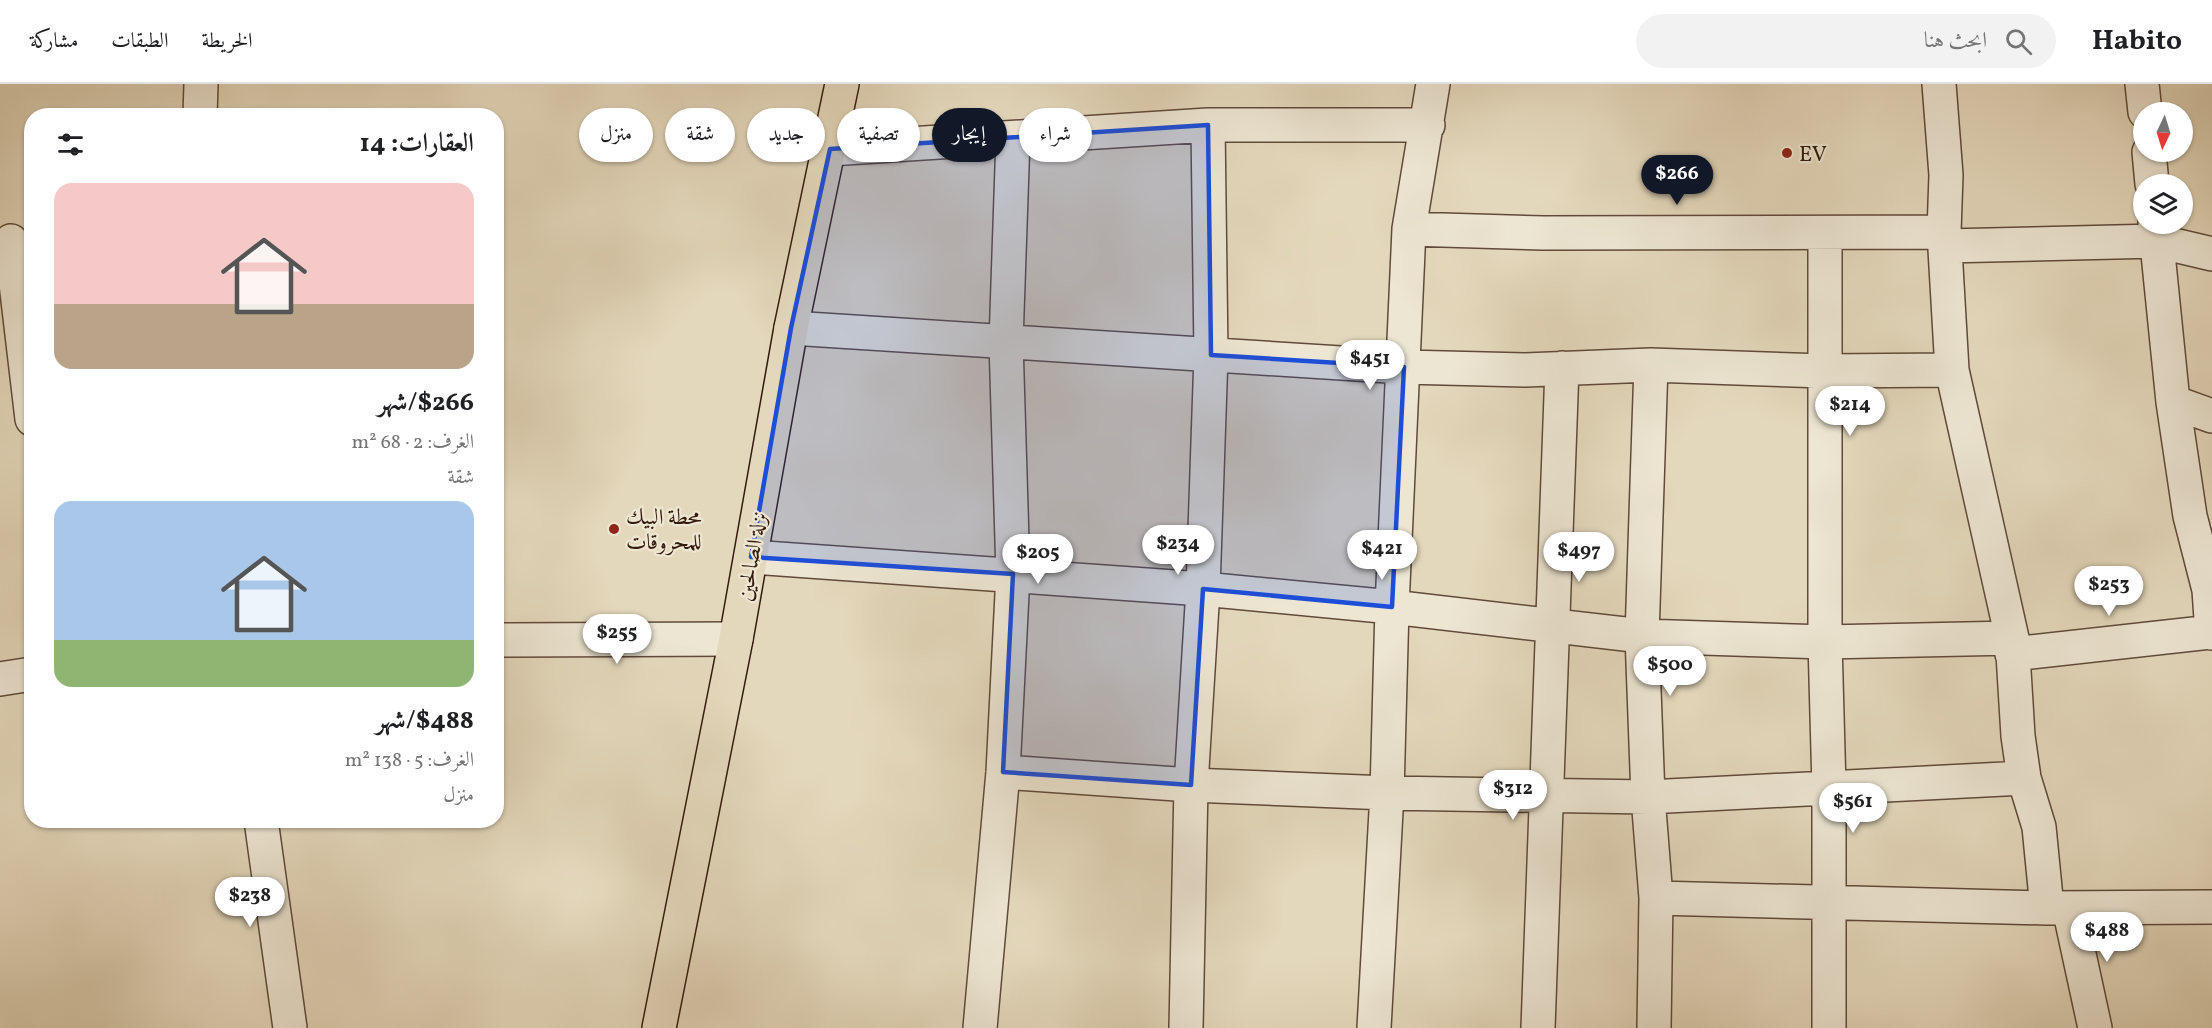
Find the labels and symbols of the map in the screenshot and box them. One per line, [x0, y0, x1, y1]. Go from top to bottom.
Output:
north arrow [2133, 102, 2193, 162]
place label: EV [1799, 140, 1827, 171]
marker: EV [1780, 146, 1794, 160]
pin: $266 [1641, 155, 1713, 206]
pin: $451 [1334, 340, 1406, 391]
pin: $214 [1814, 386, 1886, 437]
place label: محطة البيك للمحروقات [626, 503, 702, 559]
street label: نزلة الصالحين [730, 509, 777, 604]
marker: محطة البيك للمحروقات [607, 522, 621, 536]
pin: $234 [1142, 525, 1214, 576]
pin: $421 [1346, 530, 1418, 581]
pin: $497 [1543, 532, 1615, 583]
pin: $205 [1002, 534, 1074, 585]
pin: $253 [2073, 566, 2145, 617]
pin: $255 [581, 614, 653, 665]
pin: $500 [1634, 646, 1706, 697]
pin: $312 [1477, 770, 1549, 821]
pin: $561 [1817, 783, 1889, 834]
pin: $238 [214, 877, 286, 928]
pin: $488 [2071, 912, 2143, 963]

